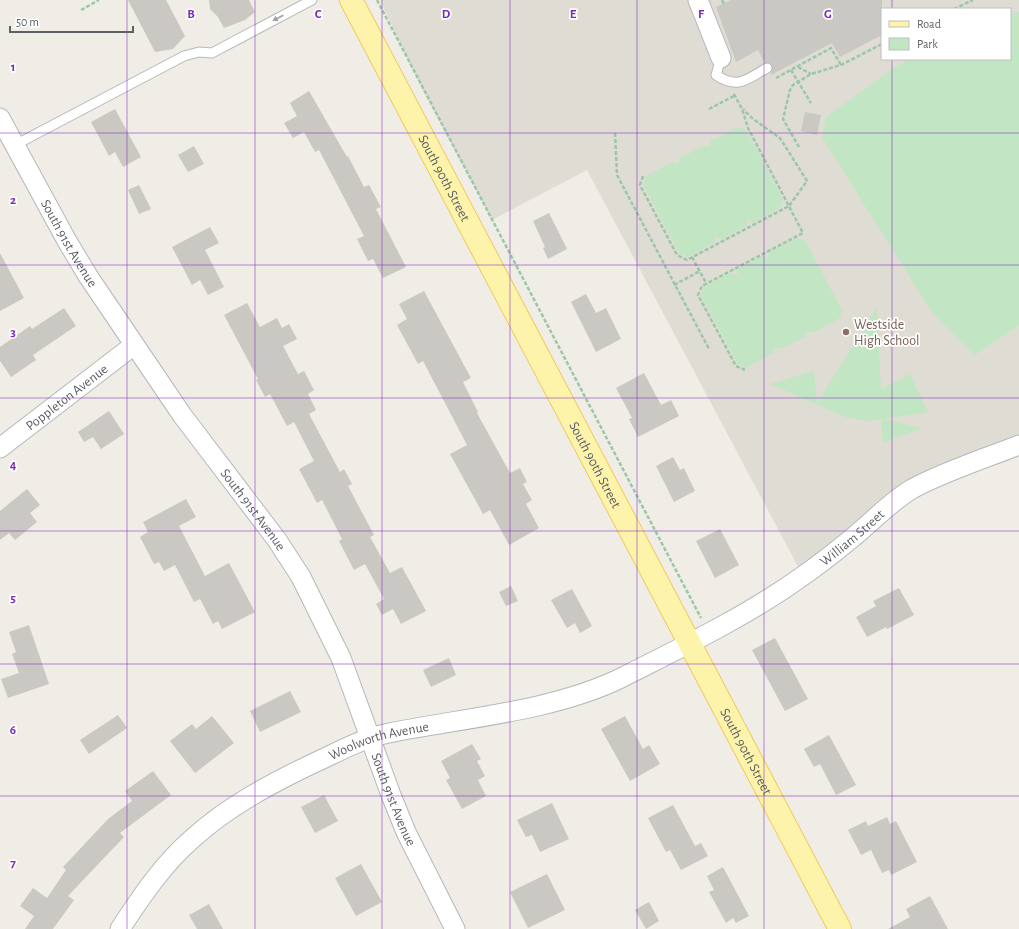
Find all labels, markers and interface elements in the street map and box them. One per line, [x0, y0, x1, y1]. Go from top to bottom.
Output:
scale bar [10, 8, 133, 34]
text: B [187, 8, 195, 21]
text: C [315, 8, 322, 21]
text: D [442, 8, 451, 21]
text: E [570, 8, 577, 21]
text: F [698, 8, 705, 21]
text: G [824, 8, 832, 21]
legend [881, 8, 1011, 60]
one-way arrow [272, 15, 283, 21]
text: 50 m [16, 16, 39, 28]
text: Road [917, 18, 941, 30]
text: Park [917, 38, 938, 50]
text: 1 [11, 61, 15, 74]
street label: South 90th Street [415, 133, 472, 224]
text: 2 [10, 194, 16, 207]
street label: South 91st Avenue [38, 197, 99, 290]
place label: Westside High School [854, 318, 920, 348]
text: 3 [10, 326, 16, 339]
marker: Westside High School [841, 327, 851, 337]
street label: Poppleton Avenue [24, 362, 111, 433]
street label: South 90th Street [566, 420, 623, 511]
text: 4 [10, 459, 17, 472]
street label: South 91st Avenue [217, 466, 288, 553]
street label: William Street [818, 507, 888, 569]
text: 5 [10, 592, 16, 605]
street label: South 90th Street [717, 706, 774, 798]
street label: Woolworth Avenue [327, 720, 430, 763]
text: 6 [10, 724, 16, 737]
street label: South 91st Avenue [368, 751, 418, 849]
text: 7 [10, 857, 16, 870]

